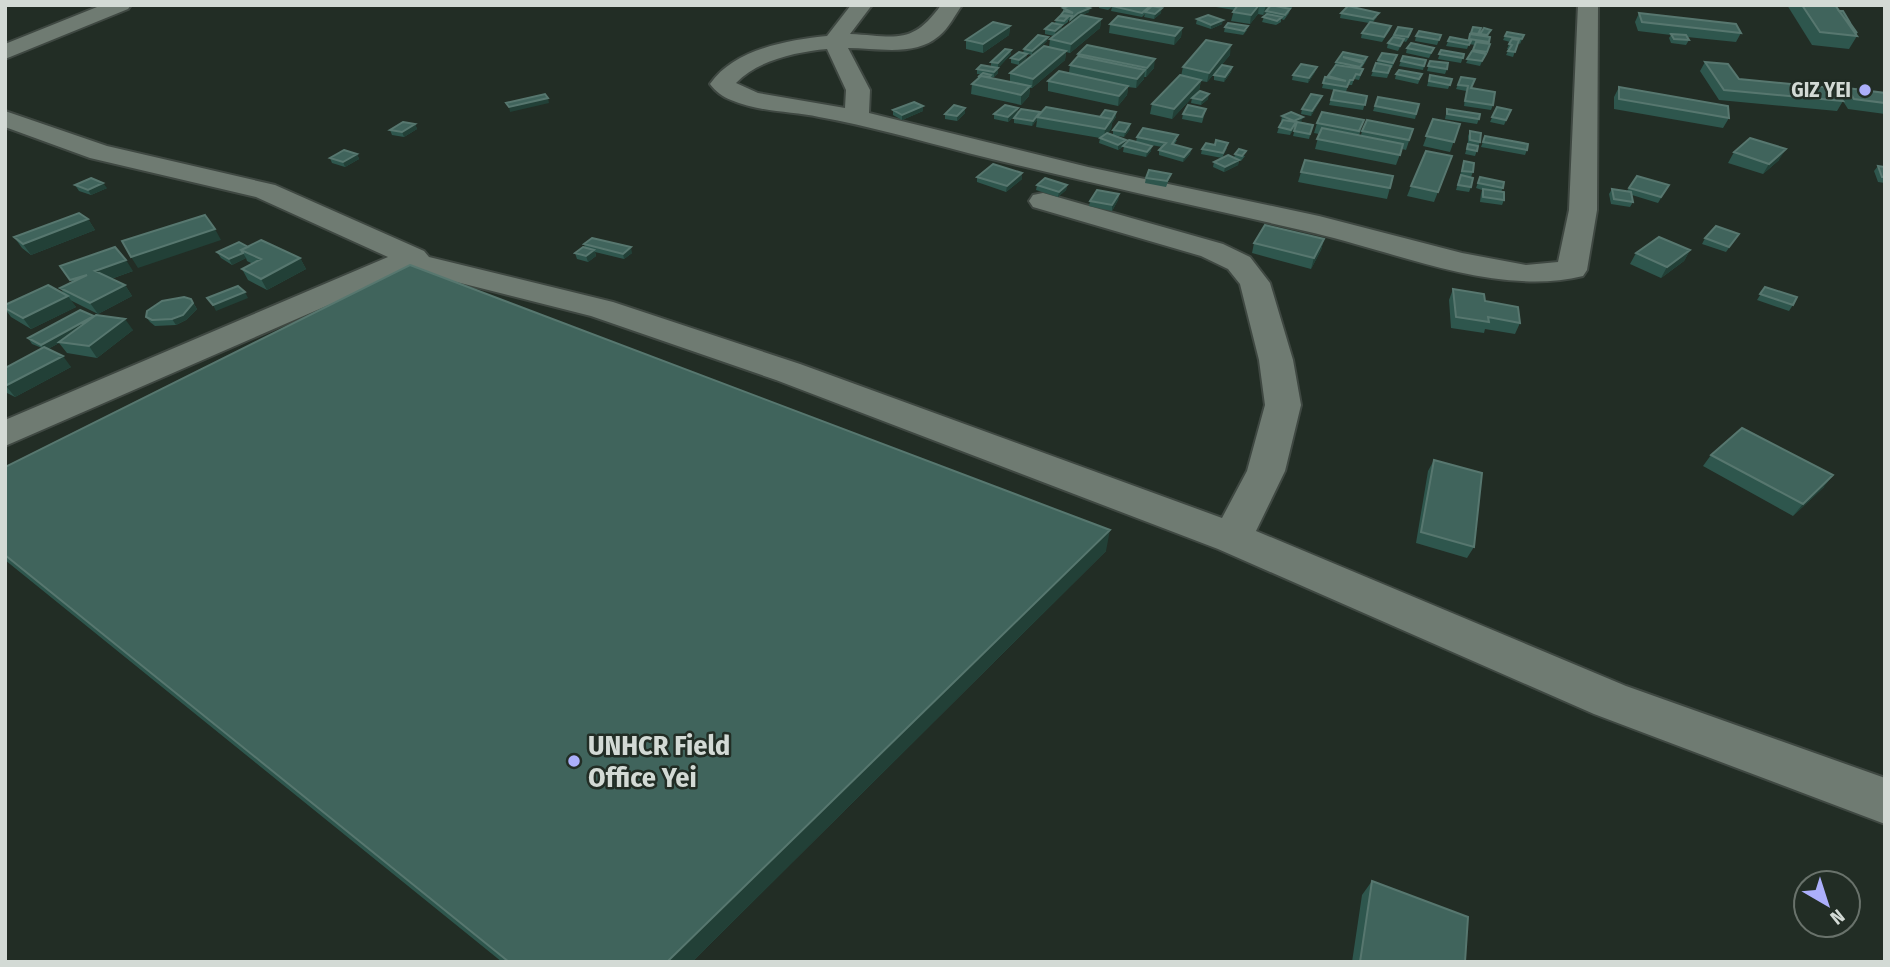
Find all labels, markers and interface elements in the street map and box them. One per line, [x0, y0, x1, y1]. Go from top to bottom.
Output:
place label: GIZ YEI [1791, 77, 1851, 103]
marker: GIZ YEI [1857, 82, 1873, 98]
place label: UNHCR Field Office Yei [588, 729, 730, 794]
marker: UNHCR Field Office Yei [566, 753, 582, 769]
north arrow [1792, 869, 1862, 939]
text: N [1826, 904, 1849, 929]

